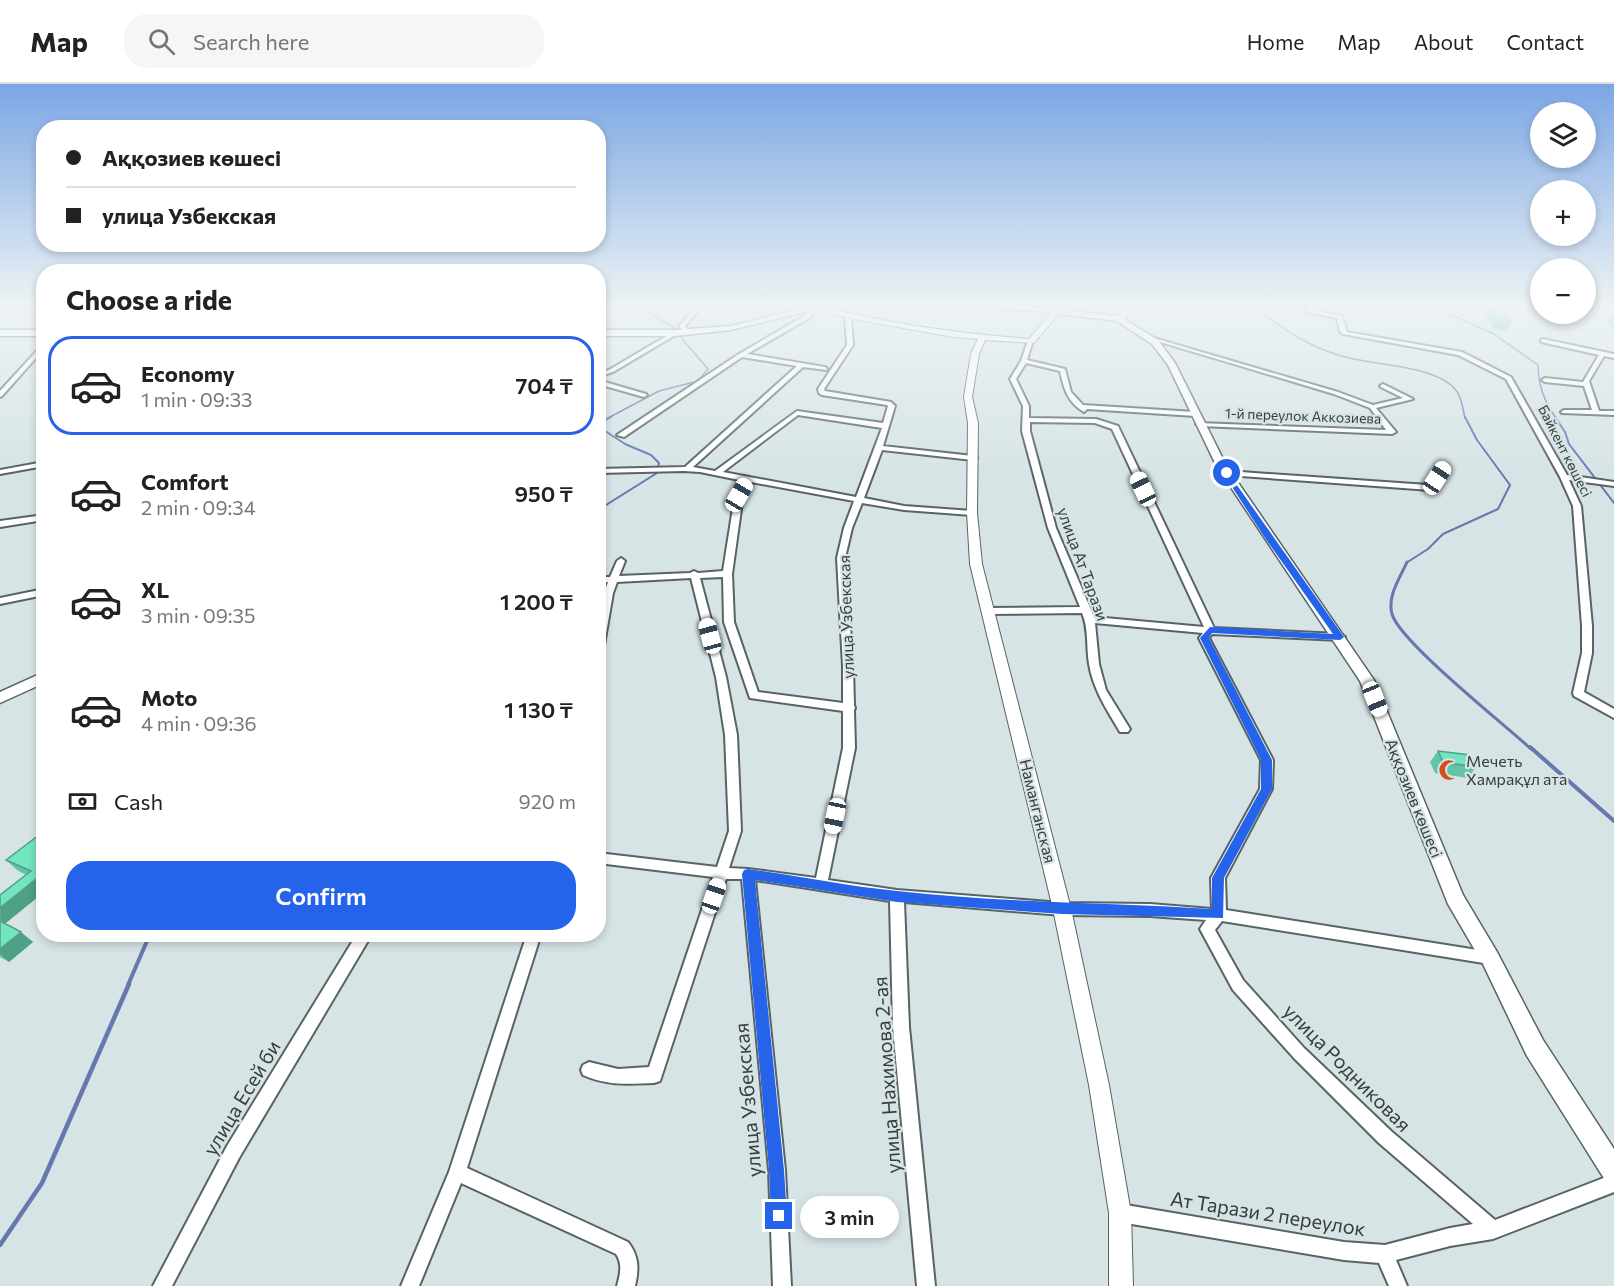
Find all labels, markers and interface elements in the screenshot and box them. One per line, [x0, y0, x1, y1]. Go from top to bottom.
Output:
search box [124, 14, 544, 68]
text: Map [30, 24, 88, 58]
icon: search [145, 25, 178, 58]
text: Search here [193, 28, 309, 55]
text: Home [1247, 29, 1304, 54]
text: Map [1337, 29, 1381, 54]
text: About [1414, 29, 1473, 54]
text: Contact [1506, 29, 1584, 54]
map controls [1530, 102, 1596, 324]
button: layers [1530, 102, 1596, 168]
text: Аққозиев көшесі [102, 144, 281, 171]
button: + [1530, 180, 1596, 246]
text: улица Узбекская [102, 202, 276, 229]
button: − [1530, 258, 1596, 324]
text: Choose a ride [66, 283, 232, 316]
icon: car [69, 359, 123, 413]
text: Economy [141, 360, 235, 387]
text: 704 ₸ [516, 372, 573, 399]
text: 1 min · 09:33 [141, 387, 253, 411]
street label: Байкент көшесі [1535, 402, 1596, 500]
street label: 1-й переулок Аккозиева [1225, 404, 1381, 427]
car [1420, 458, 1454, 498]
route start [1213, 459, 1240, 486]
icon: car [69, 467, 123, 521]
text: Comfort [141, 468, 229, 495]
car [1127, 469, 1159, 509]
car [722, 475, 756, 515]
text: 950 ₸ [515, 480, 573, 507]
text: 2 min · 09:34 [141, 495, 256, 519]
street label: улица Ат Тарази [1054, 504, 1113, 623]
street label: улица Узбекская [834, 555, 857, 679]
icon: car [69, 575, 123, 629]
text: XL [141, 576, 169, 603]
text: 1 200 ₸ [500, 588, 573, 615]
text: 3 min · 09:35 [141, 603, 255, 627]
car [697, 616, 723, 656]
car [1360, 679, 1390, 719]
icon: car [69, 683, 123, 737]
text: Moto [141, 684, 197, 711]
text: 1 130 ₸ [504, 696, 573, 723]
text: 4 min · 09:36 [141, 711, 257, 735]
street label: Аққозиев көшесі [1382, 735, 1447, 860]
place label: Мечеть Хамрақұл ата [1466, 751, 1567, 788]
street label: Наманганская [1016, 757, 1061, 865]
mosque icon: Мечеть Хамрақұл ата [1437, 758, 1461, 782]
icon: cash [66, 785, 99, 818]
text: Cash [114, 788, 163, 815]
text: 920 m [519, 789, 576, 813]
car [822, 797, 848, 835]
button: Confirm [66, 861, 576, 930]
car [700, 876, 728, 916]
street label: улица Нахимова 2-ая [867, 976, 905, 1174]
street label: улица Родниковая [1279, 998, 1417, 1136]
street label: улица Узбекская [728, 1022, 766, 1178]
street label: улица Есей би [197, 1036, 285, 1159]
street label: Ат Тарази 2 переулок [1169, 1186, 1368, 1240]
callout: 3 min [800, 1195, 899, 1237]
route end [765, 1202, 792, 1229]
text: 3 min [825, 1205, 874, 1229]

